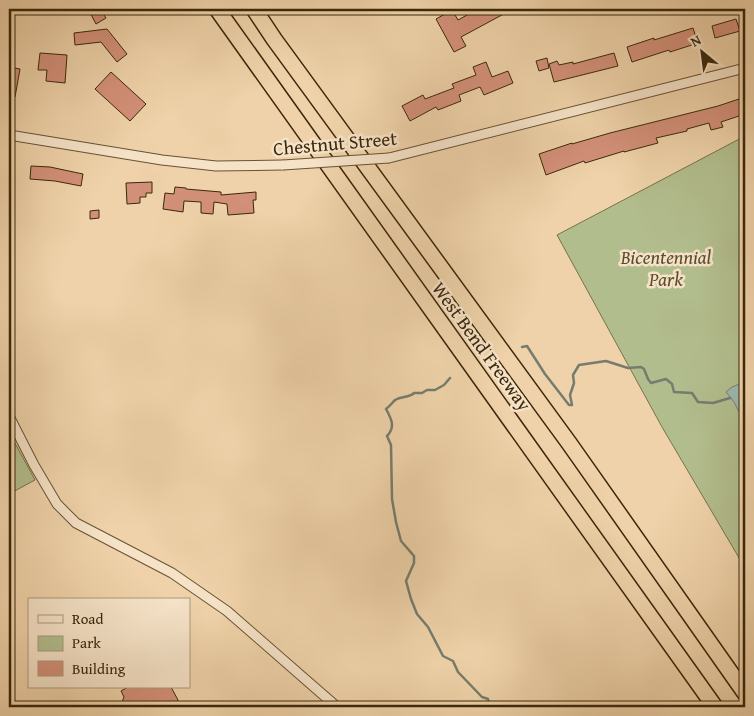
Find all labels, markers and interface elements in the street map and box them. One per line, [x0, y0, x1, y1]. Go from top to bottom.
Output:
north arrow [676, 28, 726, 78]
text: N [687, 29, 705, 52]
street label: Chestnut Street [272, 124, 398, 162]
park label: Bicentennial Park [620, 243, 712, 293]
street label: West Bend Freeway [425, 276, 539, 417]
legend [28, 598, 190, 688]
text: Road [72, 608, 103, 629]
text: Park [72, 632, 101, 653]
text: Building [72, 658, 126, 679]

